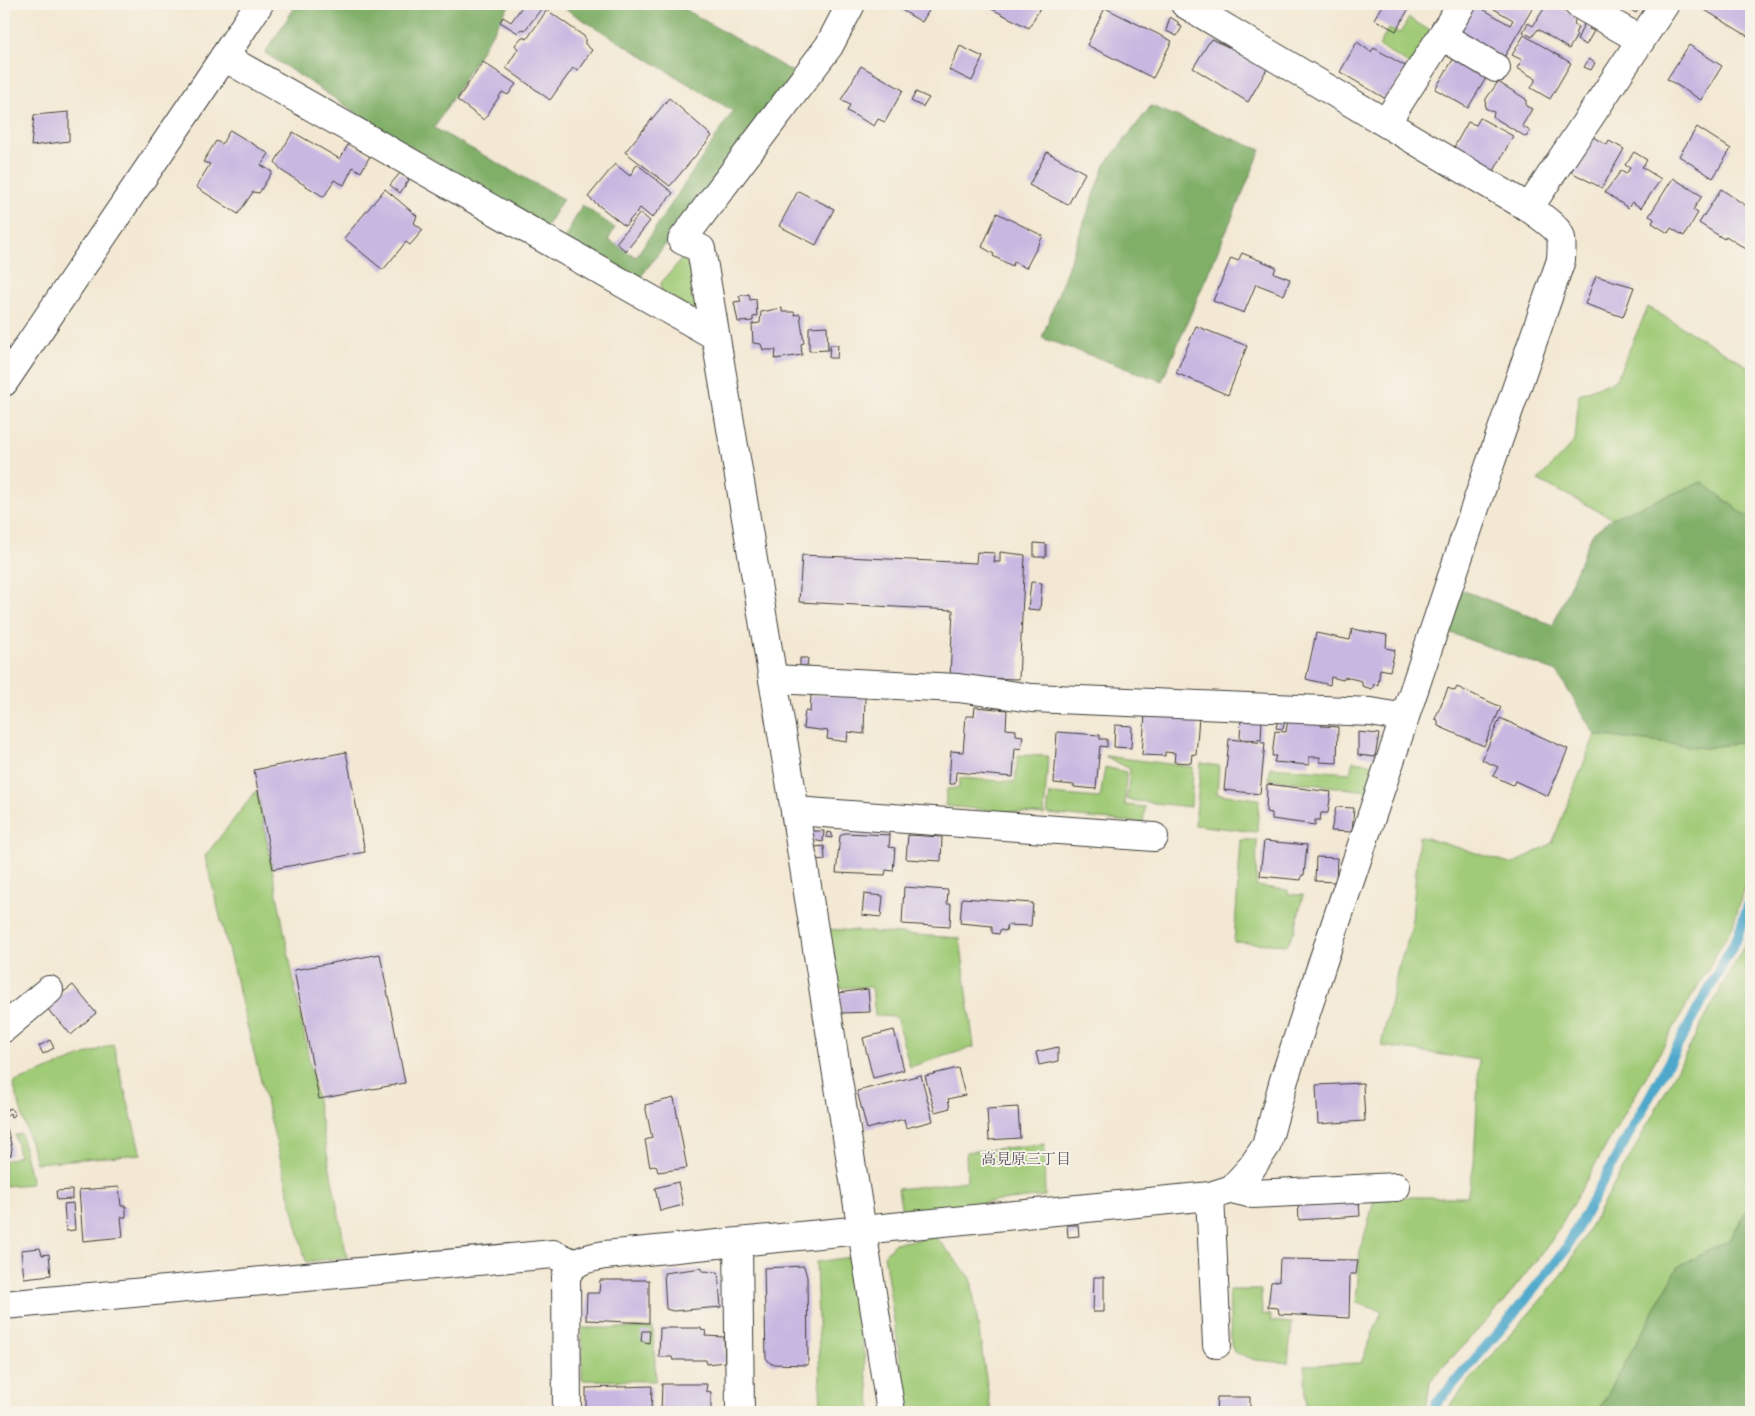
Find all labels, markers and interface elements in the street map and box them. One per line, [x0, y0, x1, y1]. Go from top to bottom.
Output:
district label: 高見原三丁目 [981, 1150, 1071, 1168]

